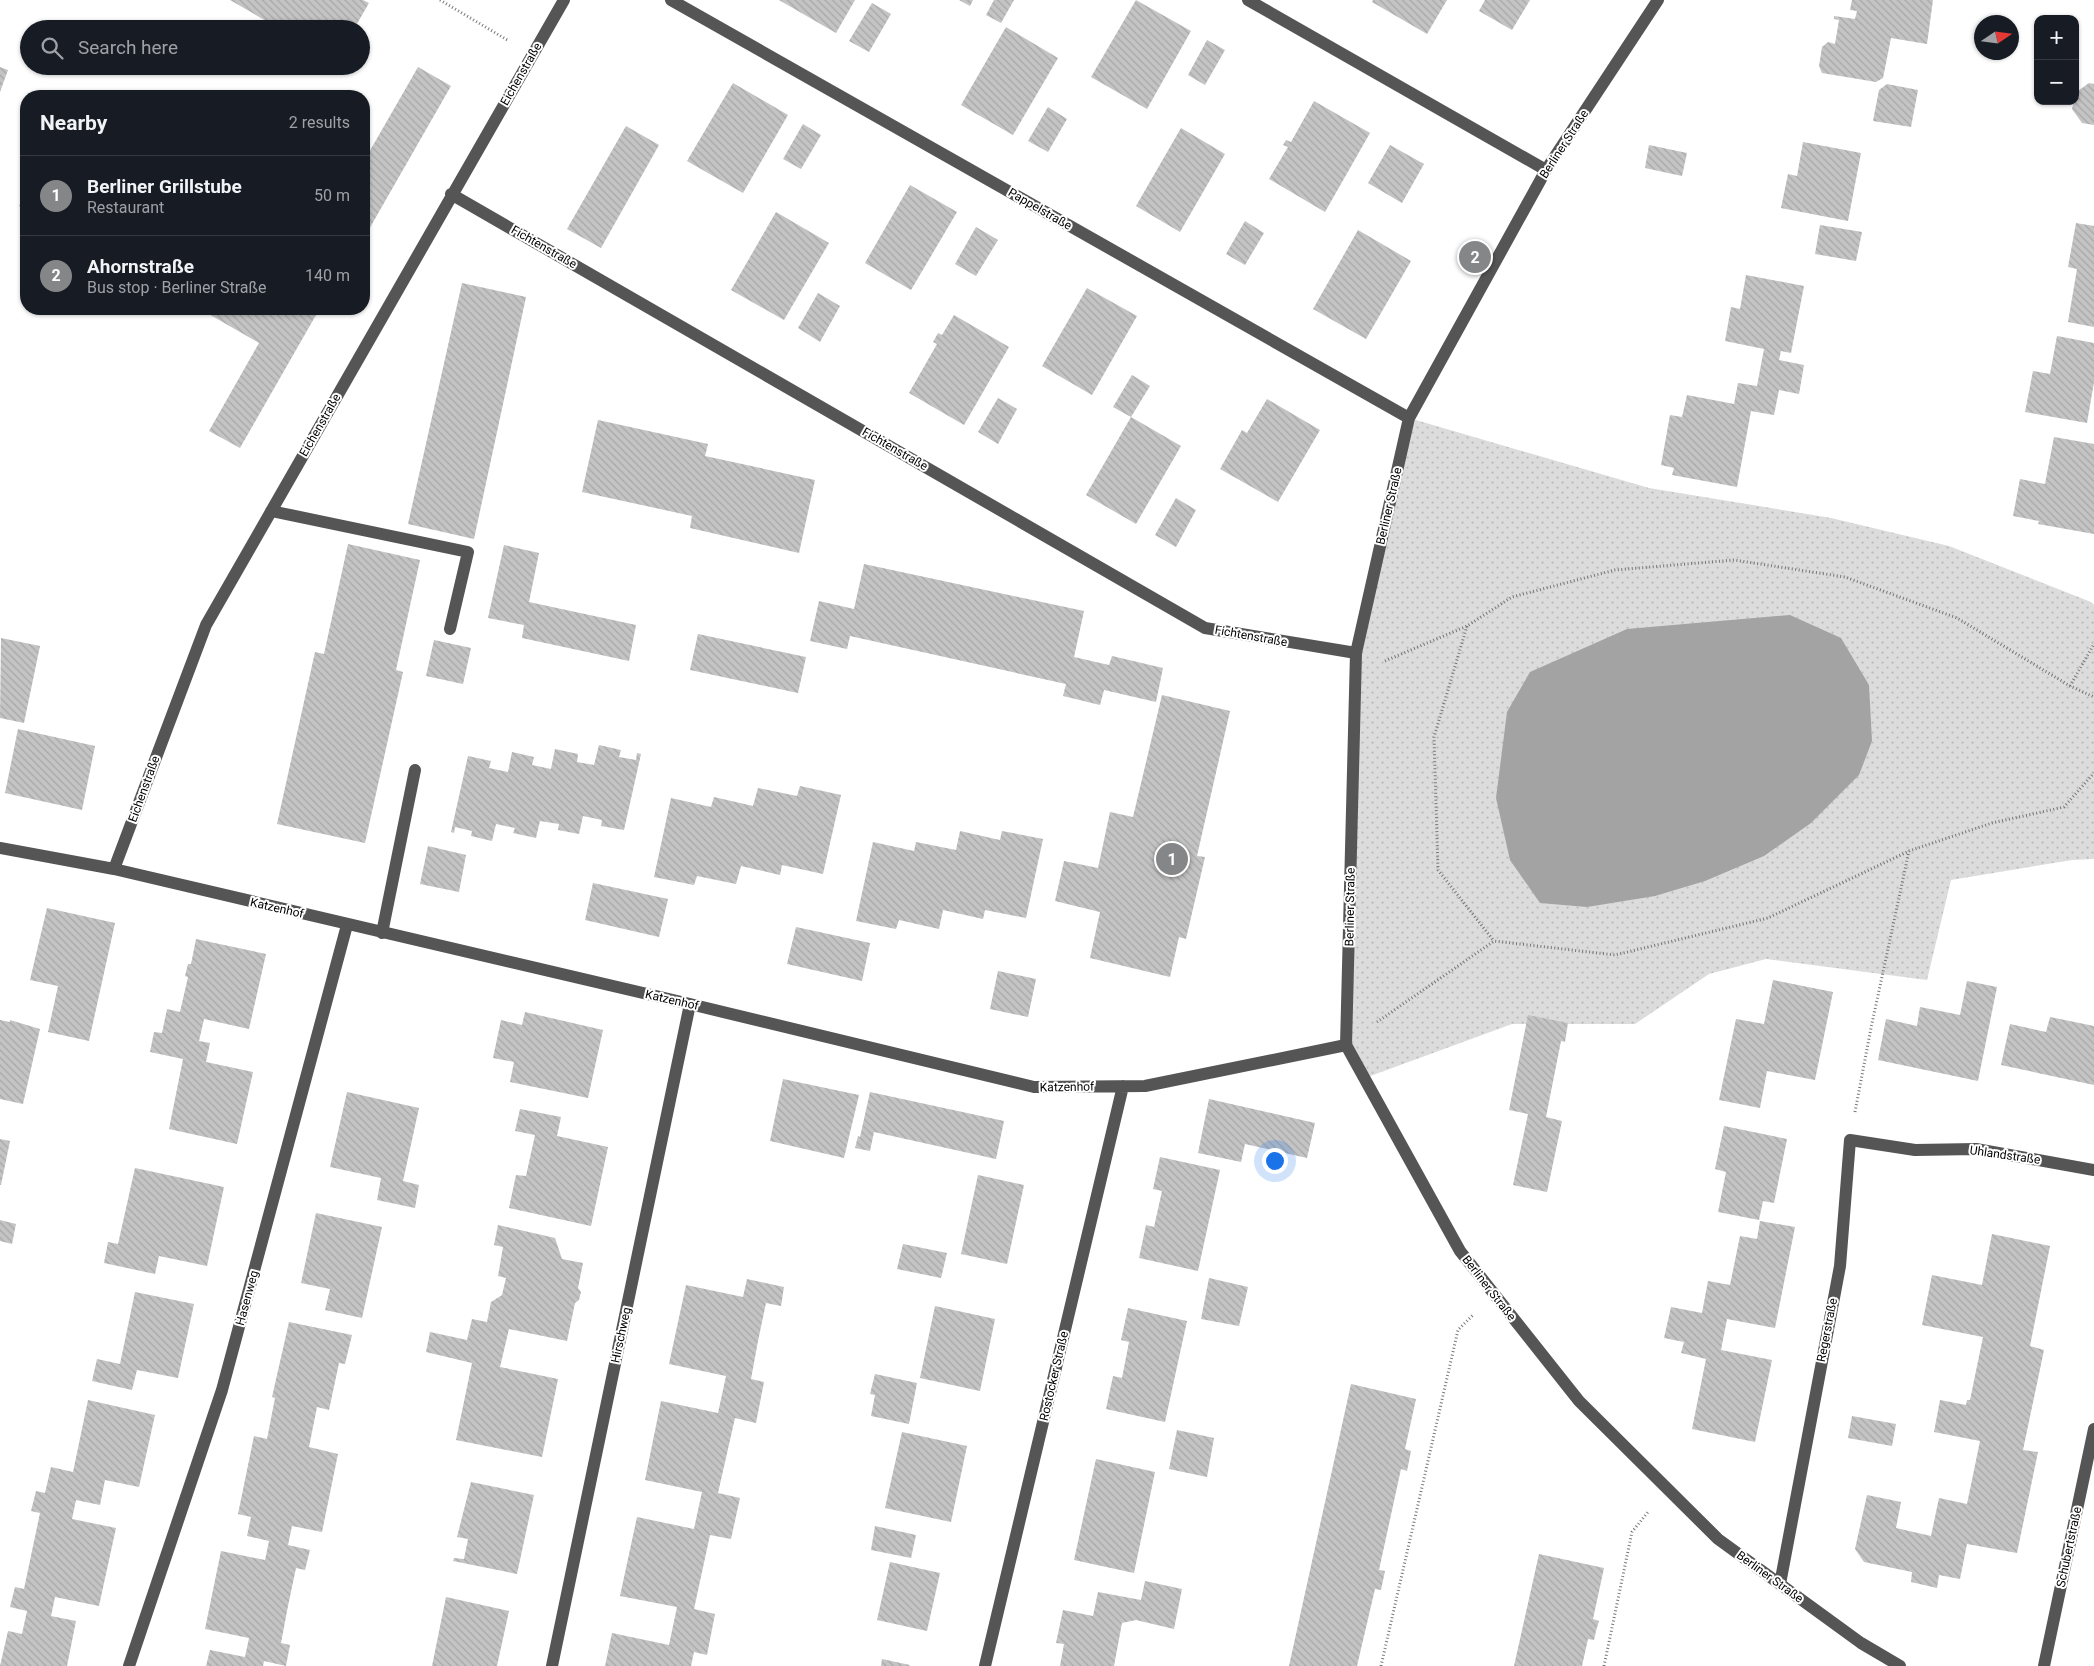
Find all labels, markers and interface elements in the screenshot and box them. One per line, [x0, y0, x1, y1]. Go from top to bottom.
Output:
north arrow [1974, 15, 2019, 60]
map controls [2034, 15, 2079, 105]
button: + [2034, 15, 2079, 60]
search box [20, 20, 370, 75]
icon: search [38, 34, 66, 62]
text: Search here [78, 36, 178, 59]
street label: Eichenstraße [498, 40, 544, 108]
button: − [2034, 60, 2079, 105]
street label: Berliner Straße [1537, 107, 1591, 181]
text: Nearby [40, 111, 107, 135]
text: 2 results [289, 113, 350, 132]
text: Berliner Grillstube [87, 175, 242, 198]
street label: Pappelstraße [1006, 185, 1074, 233]
text: 1 [51, 186, 61, 205]
text: 50 m [314, 186, 350, 205]
text: Restaurant [87, 198, 164, 217]
street label: Fichtenstraße [509, 223, 579, 271]
pin: 2 [1459, 238, 1491, 276]
text: Ahornstraße [87, 255, 194, 278]
text: 2 [51, 266, 61, 285]
text: 140 m [305, 266, 350, 285]
text: Bus stop · Berliner Straße [87, 278, 267, 297]
street label: Eichenstraße [297, 391, 343, 459]
street label: Fichtenstraße [860, 425, 930, 473]
street label: Berliner Straße [1373, 466, 1405, 546]
street label: Fichtenstraße [1214, 623, 1288, 649]
street label: Eichenstraße [126, 754, 162, 824]
pin: 1 [1156, 840, 1188, 878]
street label: Berliner Straße [1342, 868, 1358, 946]
street label: Katzenhof [249, 895, 306, 921]
street label: Katzenhof [644, 987, 701, 1013]
street label: Katzenhof [1040, 1080, 1095, 1094]
street label: Uhlandstraße [1969, 1143, 2041, 1167]
your location [1262, 1148, 1288, 1174]
street label: Berliner Straße [1459, 1253, 1519, 1323]
street label: Hasenweg [233, 1269, 261, 1327]
street label: Regerstraße [1814, 1297, 1840, 1363]
street label: Hirschweg [608, 1306, 634, 1364]
street label: Rostocker Straße [1037, 1330, 1071, 1422]
street label: Schubertstraße [2054, 1505, 2084, 1589]
street label: Berliner Straße [1734, 1548, 1806, 1606]

